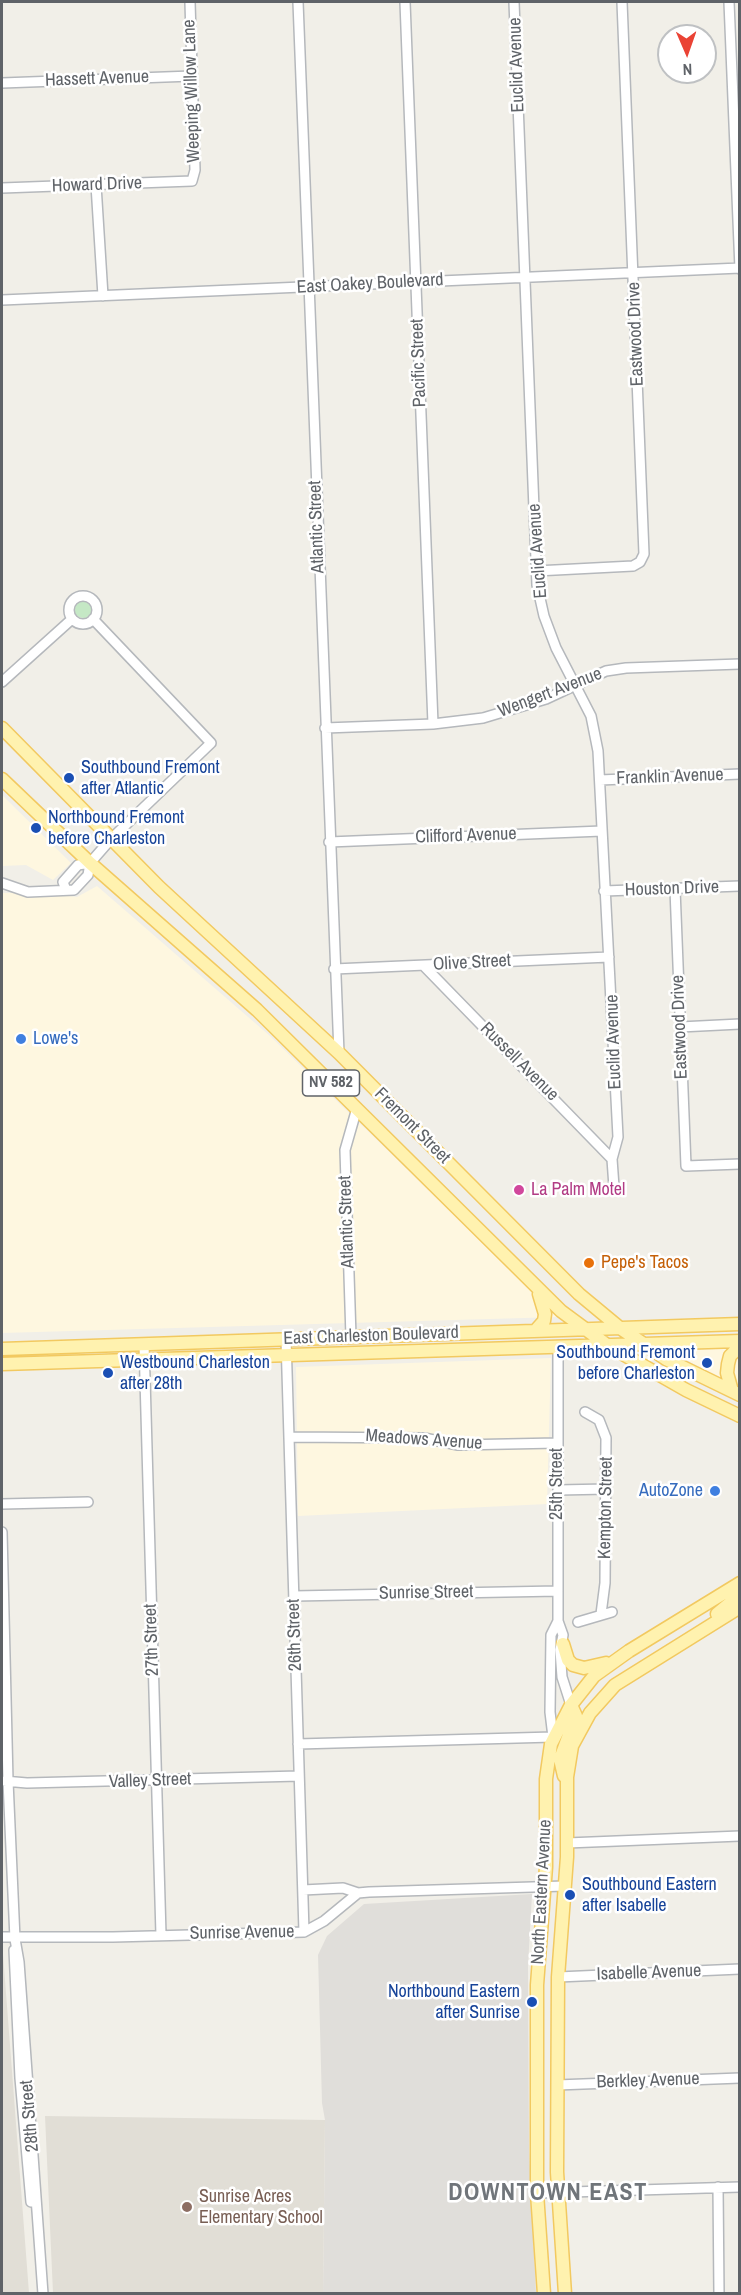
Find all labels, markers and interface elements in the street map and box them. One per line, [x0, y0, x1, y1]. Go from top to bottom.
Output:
street label: Euclid Avenue [505, 17, 529, 113]
street label: Weeping Willow Lane [179, 19, 205, 163]
north arrow [657, 24, 717, 84]
text: N [682, 59, 693, 81]
street label: Hassett Avenue [45, 66, 149, 92]
street label: Howard Drive [52, 173, 142, 197]
street label: East Oakey Boulevard [296, 269, 444, 299]
street label: Eastwood Drive [623, 282, 649, 386]
street label: Pacific Street [407, 318, 431, 408]
street label: Atlantic Street [305, 480, 329, 574]
street label: Euclid Avenue [524, 503, 552, 599]
street label: Wengert Avenue [495, 663, 605, 723]
place label: Southbound Fremont after Atlantic [81, 757, 220, 800]
street label: Franklin Avenue [616, 764, 724, 790]
marker: Southbound Fremont after Atlantic [62, 771, 76, 785]
place label: Northbound Fremont before Charleston [48, 807, 184, 850]
marker: Northbound Fremont before Charleston [29, 821, 43, 835]
street label: Clifford Avenue [415, 823, 517, 849]
street label: Houston Drive [624, 877, 720, 901]
street label: Olive Street [433, 950, 511, 976]
street label: Eastwood Drive [667, 975, 693, 1079]
street label: Euclid Avenue [602, 994, 626, 1090]
street label: Russell Avenue [475, 1018, 563, 1106]
place label: Lowe's [33, 1028, 78, 1050]
marker: Lowe's [14, 1032, 28, 1046]
road number: NV 582 [302, 1070, 360, 1096]
street label: Fremont Street [370, 1084, 454, 1168]
street label: Atlantic Street [335, 1175, 359, 1269]
place label: La Palm Motel [531, 1179, 625, 1201]
marker: La Palm Motel [512, 1183, 526, 1197]
place label: Pepe's Tacos [601, 1252, 689, 1274]
marker: Pepe's Tacos [582, 1256, 596, 1270]
street label: East Charleston Boulevard [283, 1322, 459, 1350]
place label: Southbound Fremont before Charleston [556, 1342, 695, 1384]
place label: Westbound Charleston after 28th [120, 1352, 270, 1394]
marker: Southbound Fremont before Charleston [700, 1356, 714, 1370]
marker: Westbound Charleston after 28th [101, 1366, 115, 1380]
street label: Meadows Avenue [365, 1425, 483, 1455]
street label: 25th Street [546, 1448, 568, 1520]
street label: Kempton Street [594, 1457, 618, 1559]
place label: AutoZone [639, 1480, 703, 1502]
marker: AutoZone [708, 1484, 722, 1498]
street label: Sunrise Street [379, 1581, 473, 1605]
street label: 26th Street [283, 1599, 307, 1671]
street label: 27th Street [140, 1604, 164, 1676]
street label: Valley Street [108, 1769, 192, 1793]
street label: North Eastern Avenue [527, 1819, 557, 1965]
place label: Southbound Eastern after Isabelle [582, 1874, 717, 1916]
marker: Southbound Eastern after Isabelle [563, 1888, 577, 1902]
street label: Sunrise Avenue [189, 1921, 295, 1945]
street label: Isabelle Avenue [596, 1960, 702, 1986]
place label: Northbound Eastern after Sunrise [388, 1981, 520, 2024]
marker: Northbound Eastern after Sunrise [525, 1995, 539, 2009]
street label: Berkley Avenue [596, 2068, 700, 2094]
street label: 28th Street [16, 2079, 44, 2153]
district label: DOWNTOWN EAST [448, 2180, 648, 2208]
place label: Sunrise Acres Elementary School [199, 2186, 323, 2228]
marker: Sunrise Acres Elementary School [180, 2200, 194, 2214]

